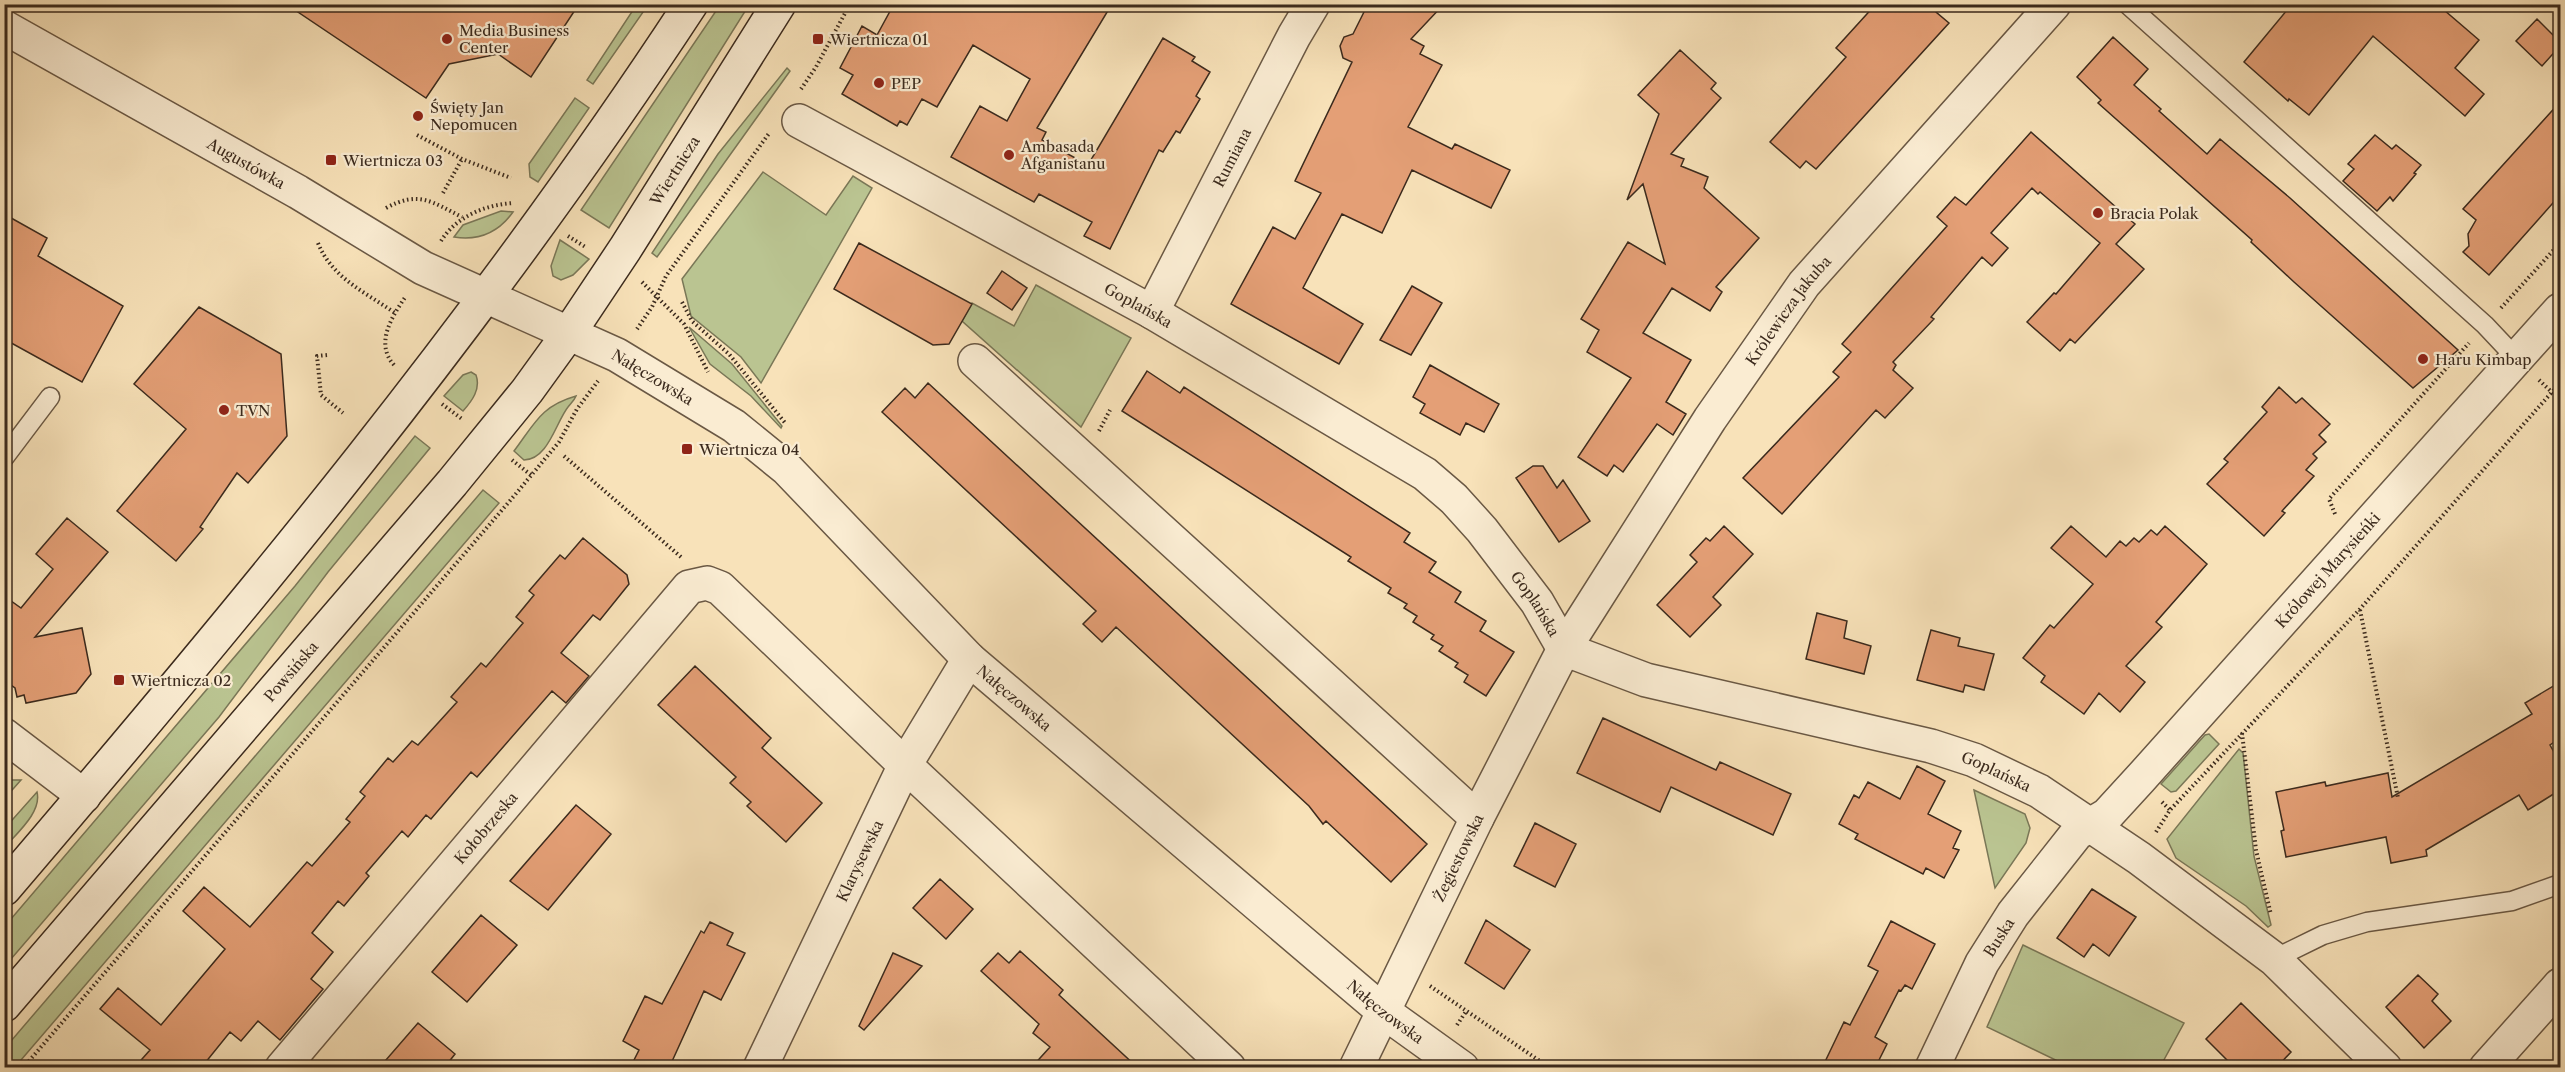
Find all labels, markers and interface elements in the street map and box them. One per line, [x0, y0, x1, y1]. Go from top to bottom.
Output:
place label: Media Business Center [459, 21, 569, 57]
place label: Wiertnicza 01 [829, 30, 929, 49]
marker: Media Business Center [440, 32, 454, 46]
marker: Wiertnicza 01 [811, 32, 825, 46]
place label: PEP [891, 74, 921, 93]
marker: PEP [872, 76, 886, 90]
place label: Święty Jan Nepomucen [430, 98, 518, 134]
marker: Święty Jan Nepomucen [411, 109, 425, 123]
street label: Rumiana [1209, 124, 1255, 190]
street label: Wiertnicza [645, 132, 703, 210]
street label: Augustówka [203, 133, 289, 193]
place label: Ambasada Afganistanu [1020, 137, 1105, 173]
marker: Ambasada Afganistanu [1002, 148, 1016, 162]
place label: Wiertnicza 03 [342, 151, 443, 170]
marker: Wiertnicza 03 [324, 153, 338, 167]
place label: Bracia Polak [2110, 204, 2200, 223]
marker: Bracia Polak [2091, 206, 2105, 220]
street label: Królewicza Jakuba [1741, 251, 1835, 369]
street label: Goplańska [1101, 278, 1176, 332]
street label: Nałęczowska [609, 345, 697, 409]
place label: Haru Kimbap [2435, 350, 2532, 369]
marker: Haru Kimbap [2416, 352, 2430, 366]
place label: TVN [236, 401, 270, 420]
marker: TVN [217, 403, 231, 417]
place label: Wiertnicza 04 [698, 440, 799, 459]
marker: Wiertnicza 04 [680, 442, 694, 456]
street label: Królowej Marysieńki [2271, 508, 2384, 631]
street label: Goplańska [1507, 567, 1564, 640]
street label: Powsińska [259, 637, 322, 705]
street label: Nałęczowska [973, 661, 1056, 735]
place label: Wiertnicza 02 [130, 671, 231, 690]
marker: Wiertnicza 02 [112, 673, 126, 687]
street label: Goplańska [1959, 747, 2034, 795]
street label: Kołobrzeska [450, 788, 521, 867]
street label: Żegiestowska [1429, 810, 1487, 904]
street label: Klarysewska [832, 817, 887, 904]
street label: Buska [1979, 914, 2018, 960]
street label: Nałęczowska [1343, 975, 1428, 1047]

